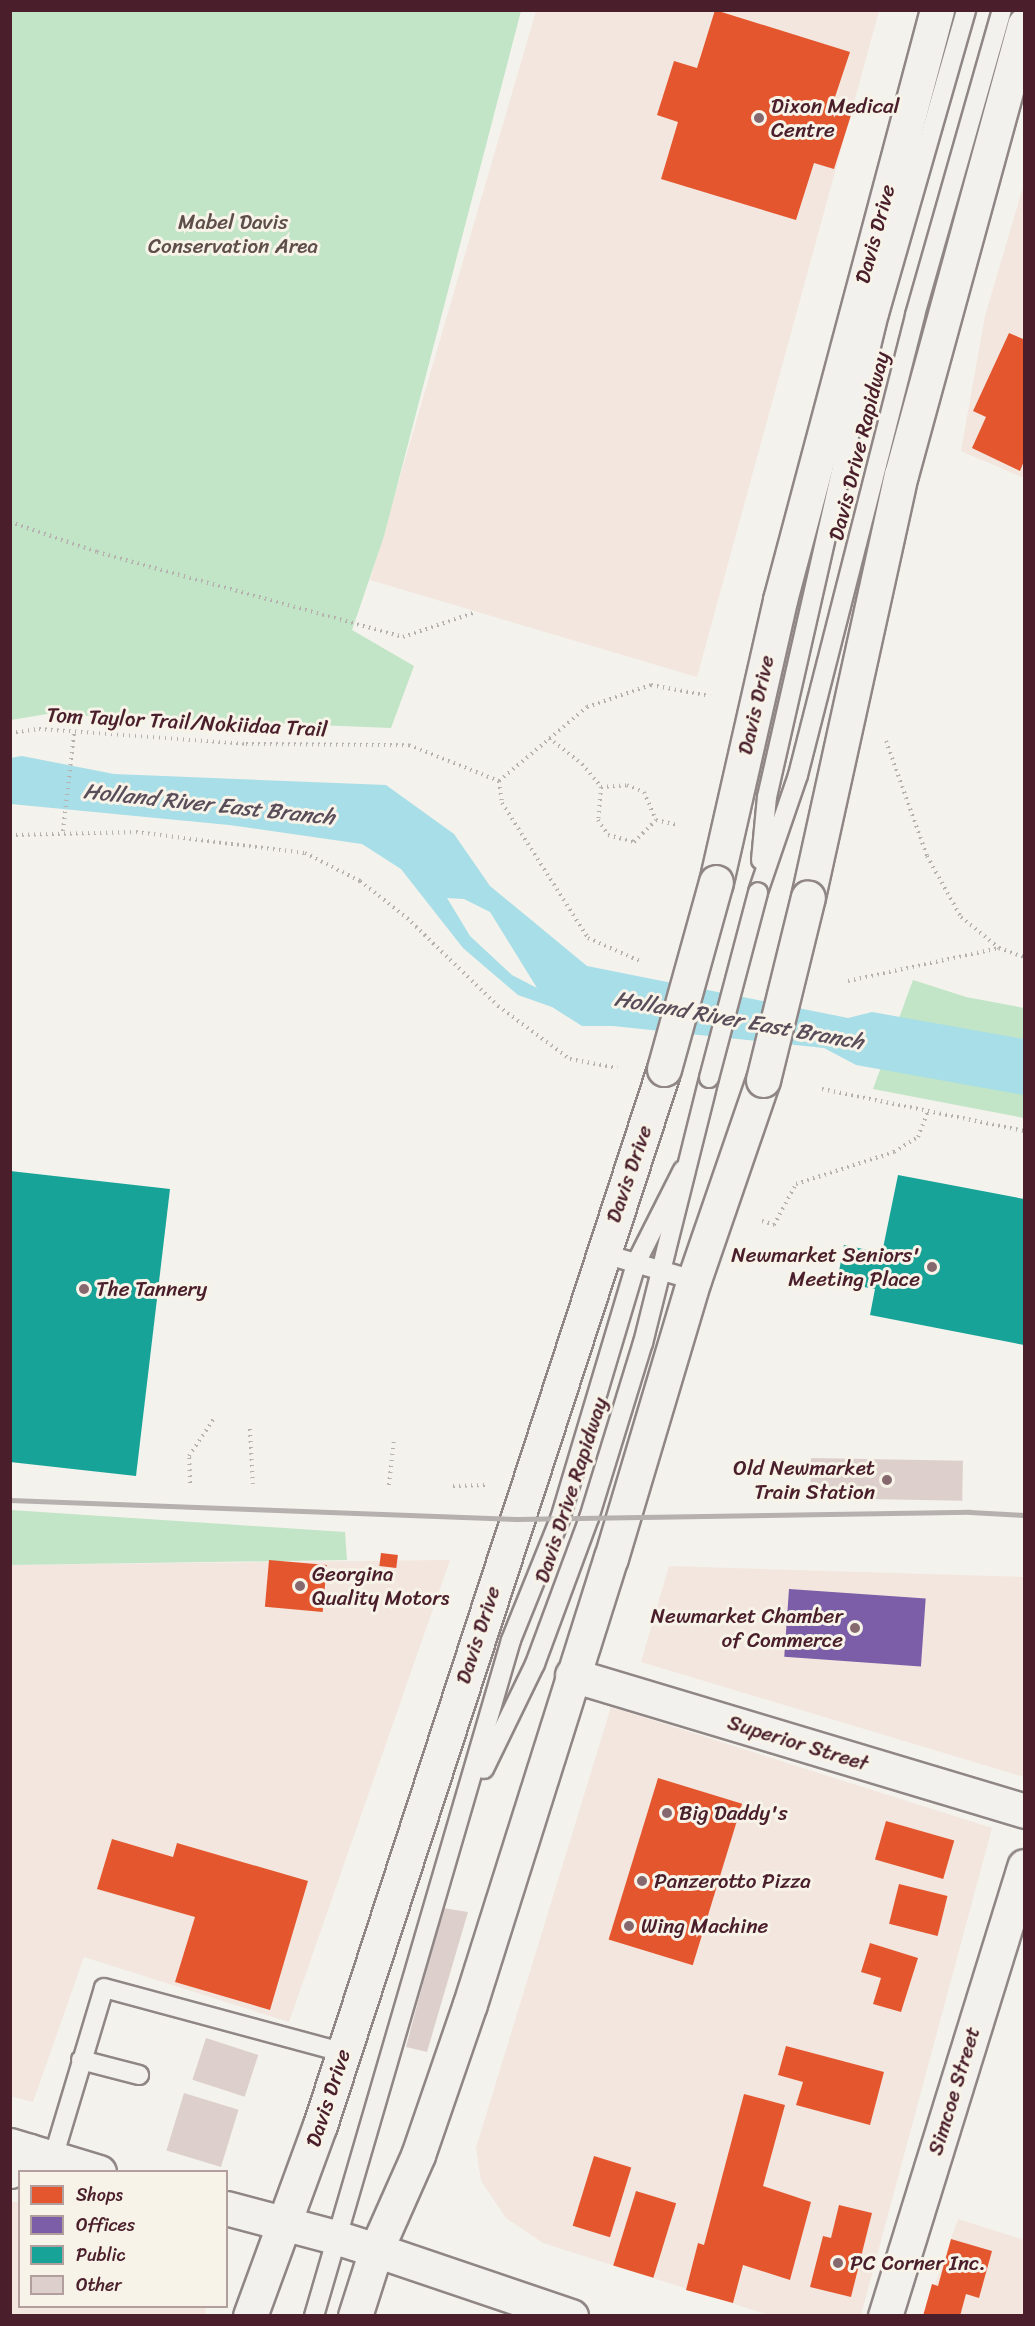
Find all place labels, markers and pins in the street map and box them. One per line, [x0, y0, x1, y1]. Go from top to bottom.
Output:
place label: Dixon Medical Centre [771, 93, 899, 143]
marker: Dixon Medical Centre [752, 111, 766, 125]
place label: Newmarket Seniors' Meeting Place [732, 1242, 920, 1292]
marker: Newmarket Seniors' Meeting Place [925, 1260, 939, 1274]
place label: The Tannery [96, 1276, 208, 1302]
marker: The Tannery [77, 1282, 91, 1296]
place label: Old Newmarket Train Station [733, 1455, 875, 1505]
marker: Old Newmarket Train Station [880, 1473, 894, 1487]
place label: Georgina Quality Motors [312, 1561, 449, 1611]
marker: Georgina Quality Motors [293, 1579, 307, 1593]
place label: Newmarket Chamber of Commerce [651, 1603, 843, 1653]
marker: Newmarket Chamber of Commerce [848, 1621, 862, 1635]
place label: Big Daddy's [679, 1800, 788, 1826]
marker: Big Daddy's [660, 1806, 674, 1820]
place label: Panzerotto Pizza [654, 1868, 811, 1894]
marker: Panzerotto Pizza [635, 1874, 649, 1888]
place label: Wing Machine [641, 1913, 767, 1939]
marker: Wing Machine [622, 1919, 636, 1933]
place label: PC Corner Inc. [850, 2250, 986, 2276]
marker: PC Corner Inc. [831, 2256, 845, 2270]

